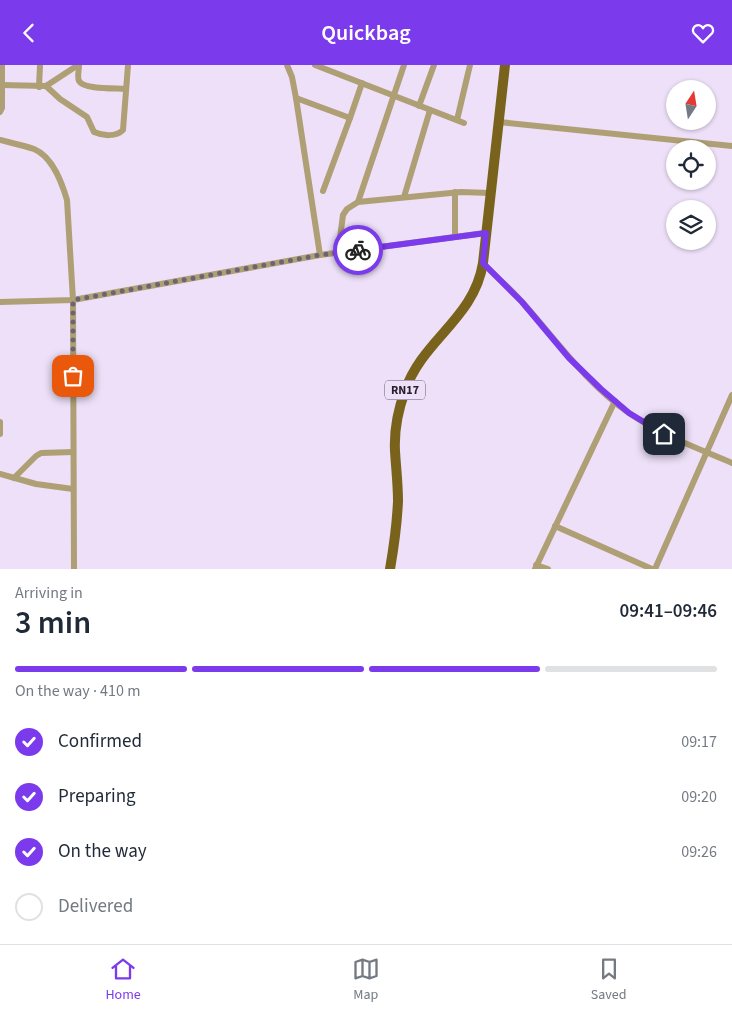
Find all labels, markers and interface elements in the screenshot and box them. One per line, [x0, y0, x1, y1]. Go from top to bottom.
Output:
text: Quickbag [321, 17, 411, 49]
icon: back [15, 19, 43, 47]
icon: heart [689, 19, 717, 47]
north arrow [666, 80, 716, 130]
map controls [666, 80, 716, 250]
button: locate [666, 140, 716, 190]
button: layers [666, 200, 716, 250]
courier [333, 225, 383, 275]
icon: bike [344, 236, 372, 264]
pin [52, 355, 94, 397]
icon: bag [59, 362, 87, 390]
road number: RN17 [385, 381, 425, 399]
pin [643, 413, 685, 455]
icon: home [650, 420, 678, 448]
text: Arriving in [15, 582, 83, 604]
text: 09:41–09:46 [619, 598, 717, 625]
text: 3 min [15, 600, 91, 646]
text: On the way · 410 m [15, 680, 140, 702]
icon: check [15, 728, 43, 756]
text: Confirmed [58, 728, 142, 755]
text: 09:17 [681, 731, 717, 753]
icon: check [15, 783, 43, 811]
text: Preparing [58, 783, 136, 810]
text: 09:20 [681, 786, 717, 808]
icon: check [15, 838, 43, 866]
text: On the way [58, 838, 147, 865]
text: 09:26 [681, 841, 717, 863]
text: Delivered [58, 893, 133, 920]
tab: Home [105, 955, 141, 1005]
tab: Map [352, 955, 380, 1005]
tab: Saved [591, 955, 626, 1005]

